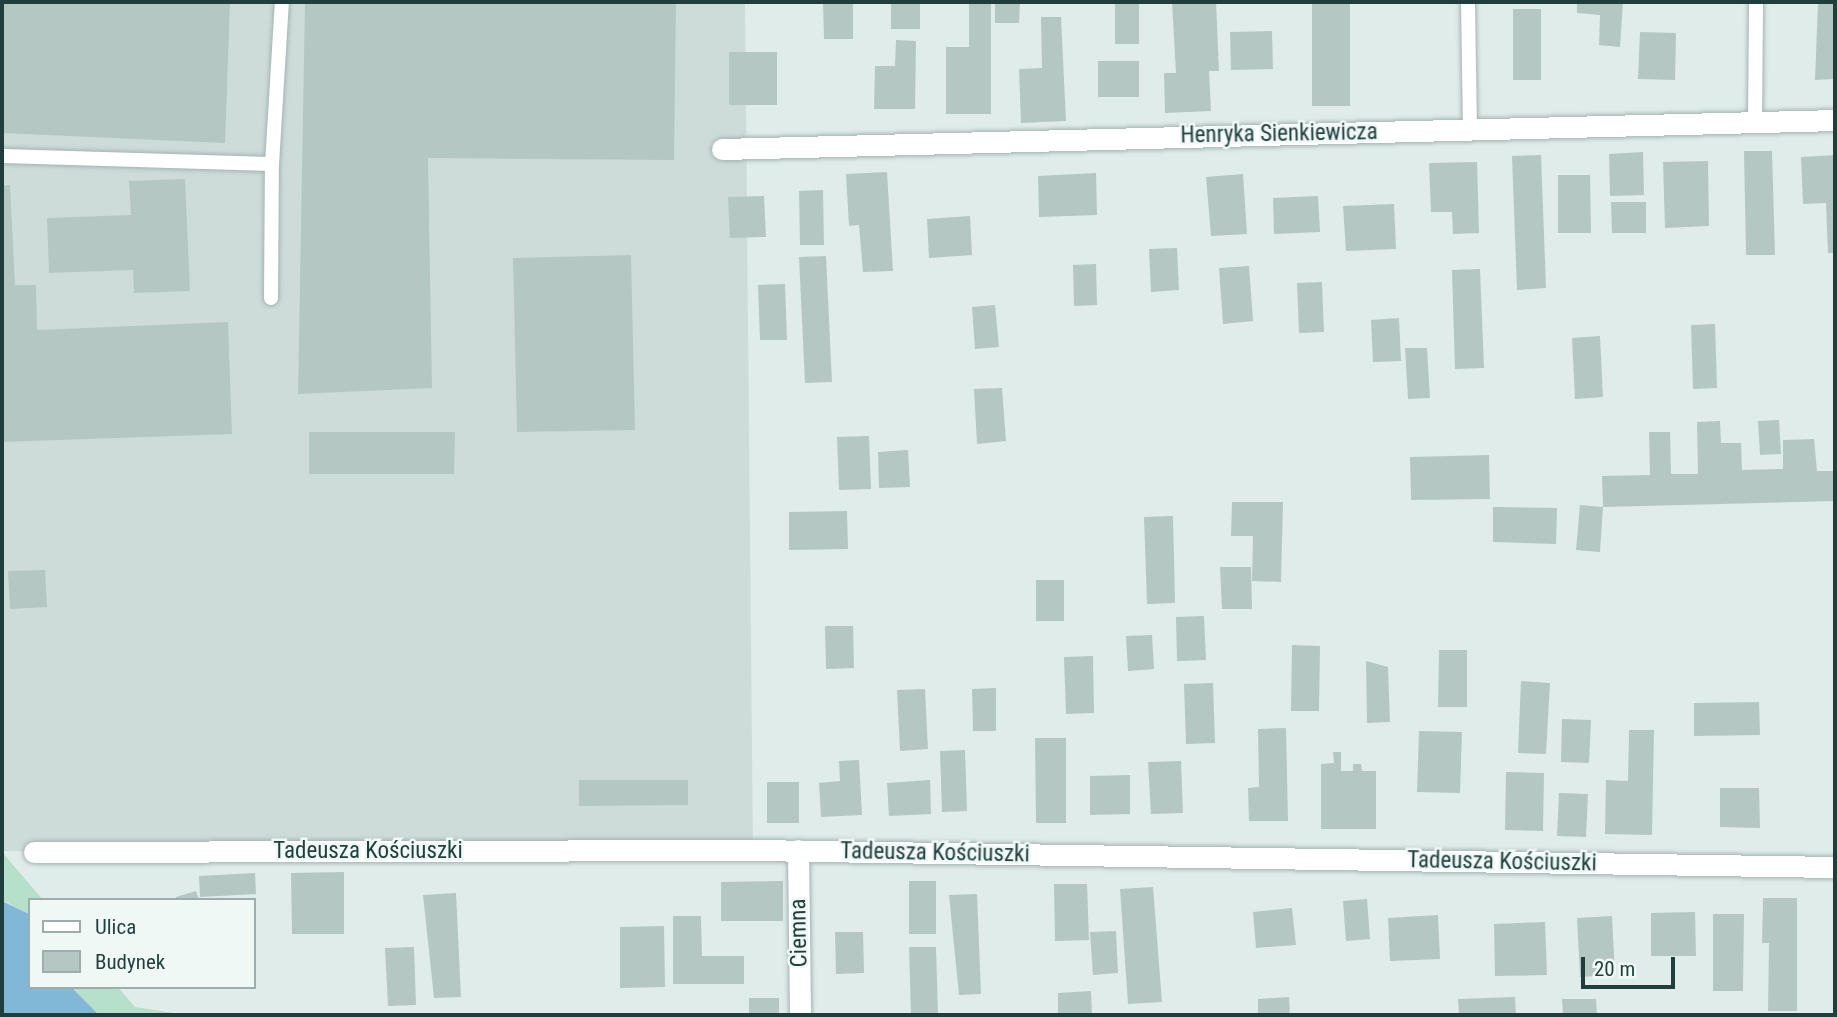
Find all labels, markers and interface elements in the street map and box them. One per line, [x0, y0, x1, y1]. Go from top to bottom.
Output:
street label: Henryka Sienkiewicza [1180, 118, 1378, 150]
street label: Tadeusza Kościuszki [273, 837, 463, 865]
street label: Tadeusza Kościuszki [840, 838, 1030, 868]
street label: Tadeusza Kościuszki [1407, 847, 1597, 877]
legend [28, 898, 256, 989]
street label: Ciemna [785, 898, 813, 968]
text: Ulica [95, 915, 136, 939]
scale bar [1585, 944, 1680, 988]
text: Budynek [95, 950, 165, 974]
text: 20 m [1594, 957, 1635, 981]

